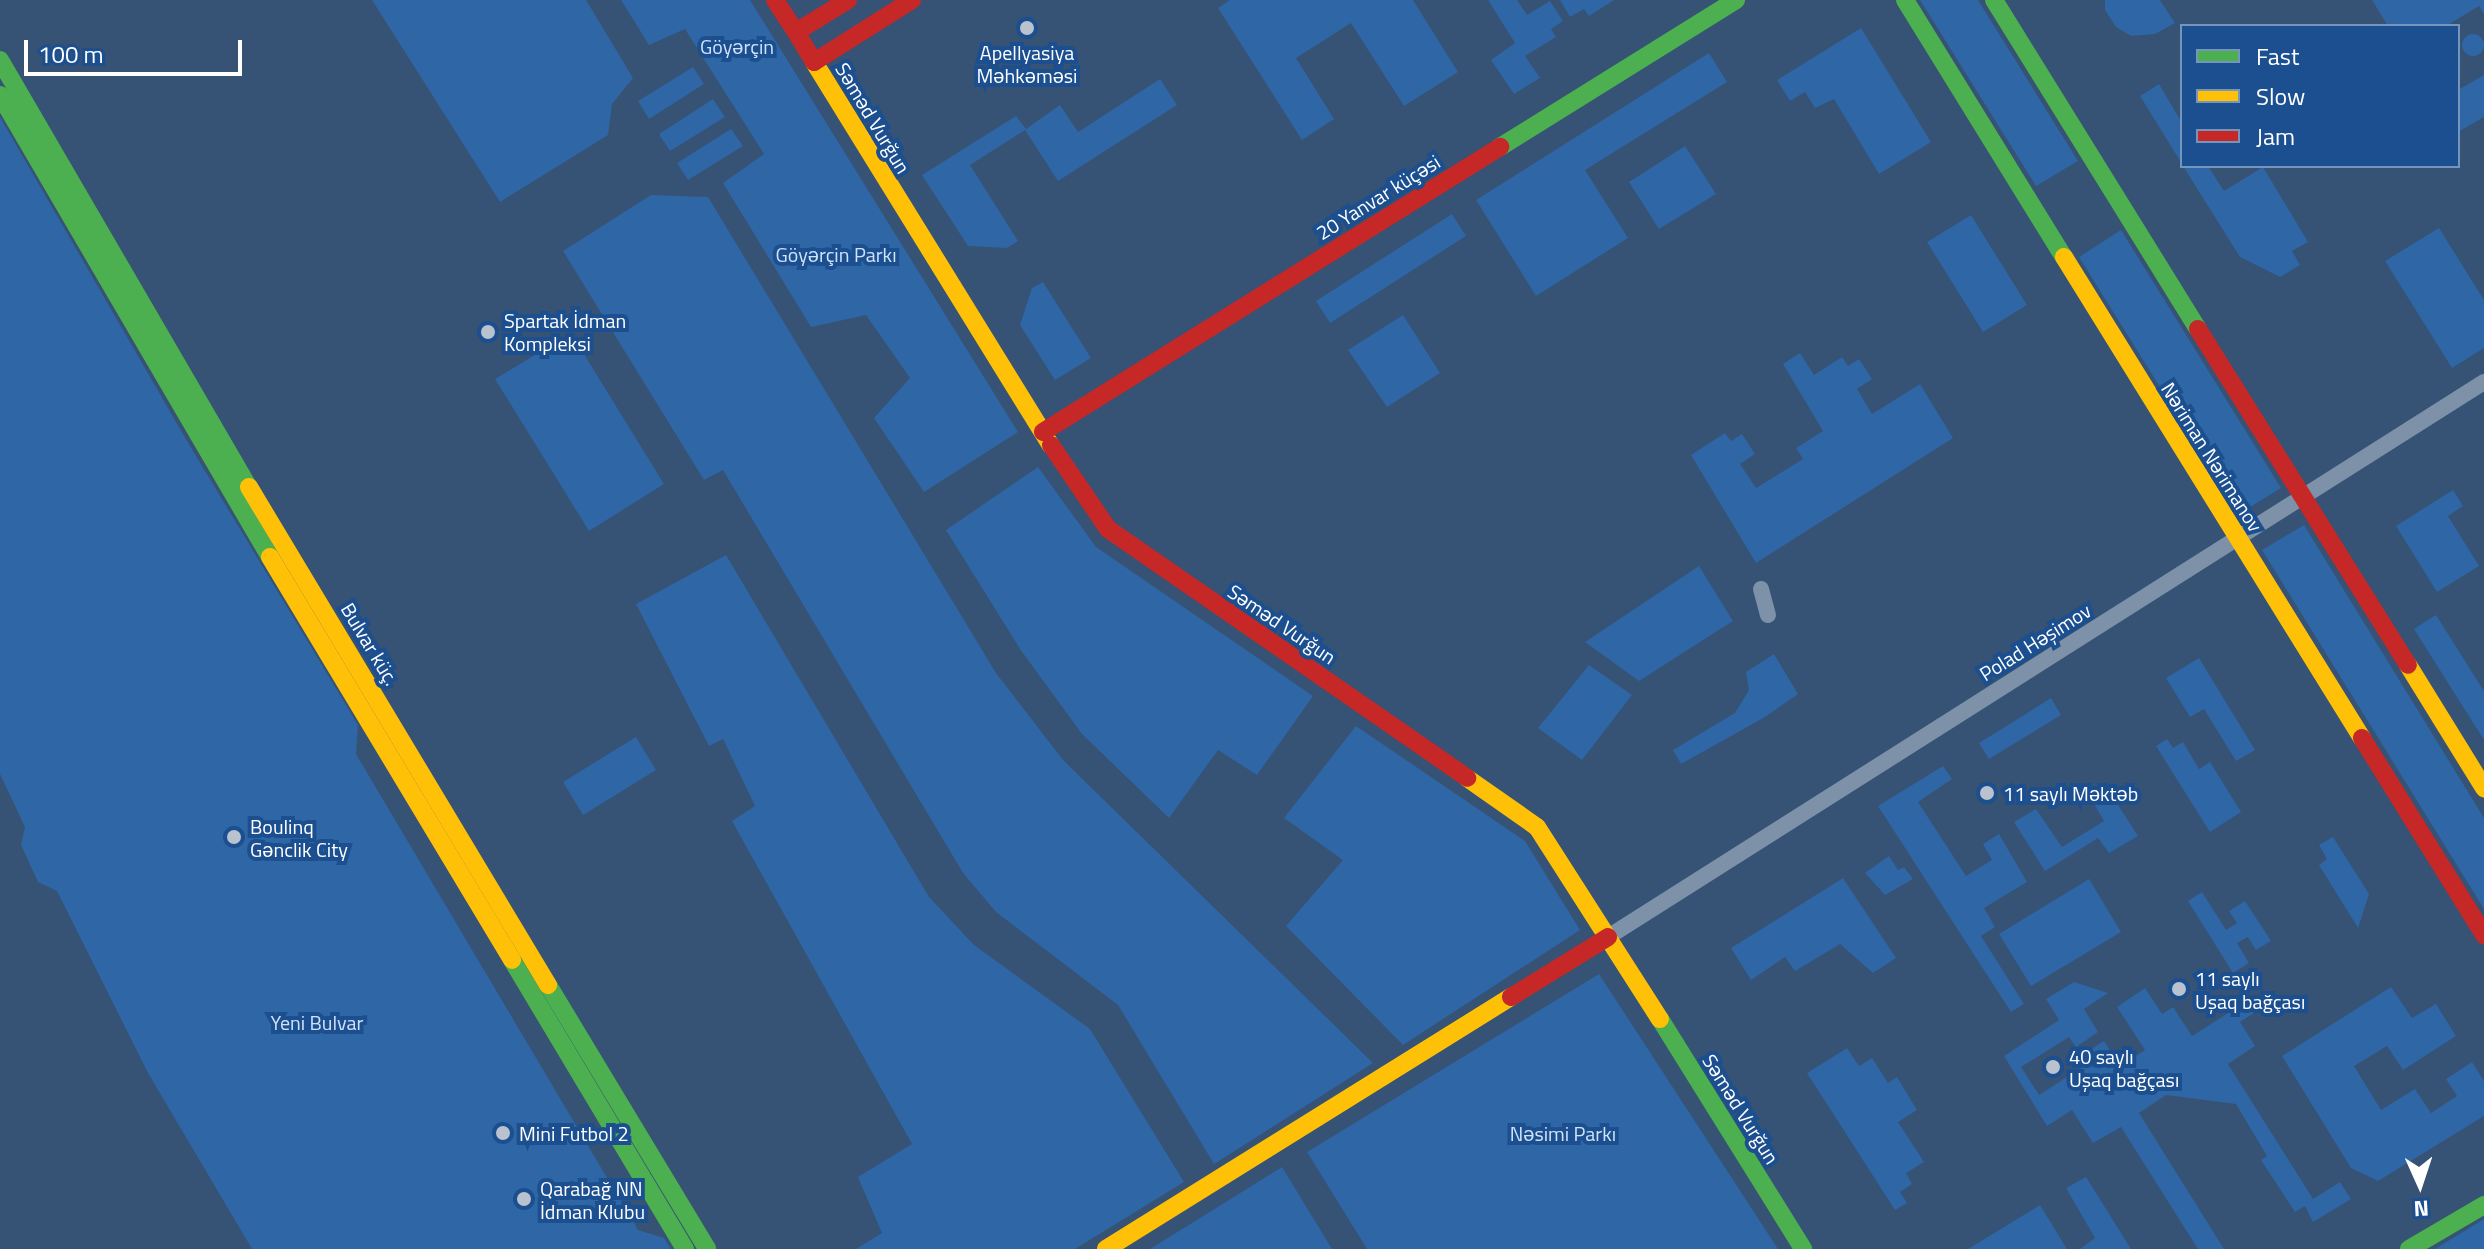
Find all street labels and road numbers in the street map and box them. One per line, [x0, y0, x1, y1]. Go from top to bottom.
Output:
street label: Səməd Vurğun [831, 58, 915, 178]
street label: 20 Yanvar küçəsi [1312, 149, 1444, 245]
street label: Nəriman Nərimanov [2156, 378, 2268, 536]
street label: Səməd Vurğun [1223, 579, 1341, 669]
street label: Polad Həşimov [1975, 598, 2095, 686]
street label: Bulvar küç. [336, 599, 404, 689]
street label: Səməd Vurğun [1698, 1050, 1784, 1168]

